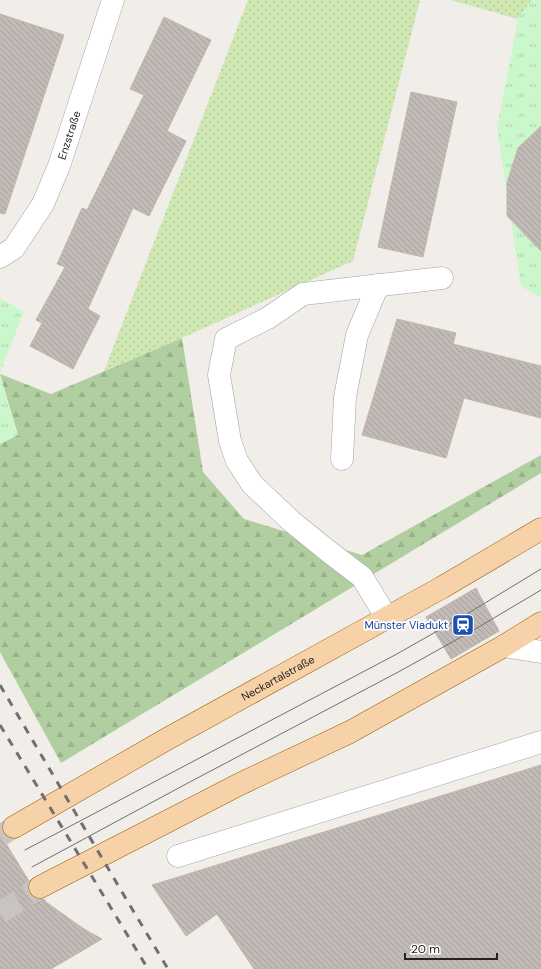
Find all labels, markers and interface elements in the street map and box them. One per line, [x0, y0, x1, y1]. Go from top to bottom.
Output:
street label: Enzstraße [55, 109, 84, 161]
station icon: Münster Viadukt [450, 612, 476, 638]
place label: Münster Viadukt [364, 618, 448, 632]
street label: Neckartalstraße [239, 652, 317, 704]
scale bar [405, 935, 497, 961]
text: 20 m [411, 941, 440, 957]

